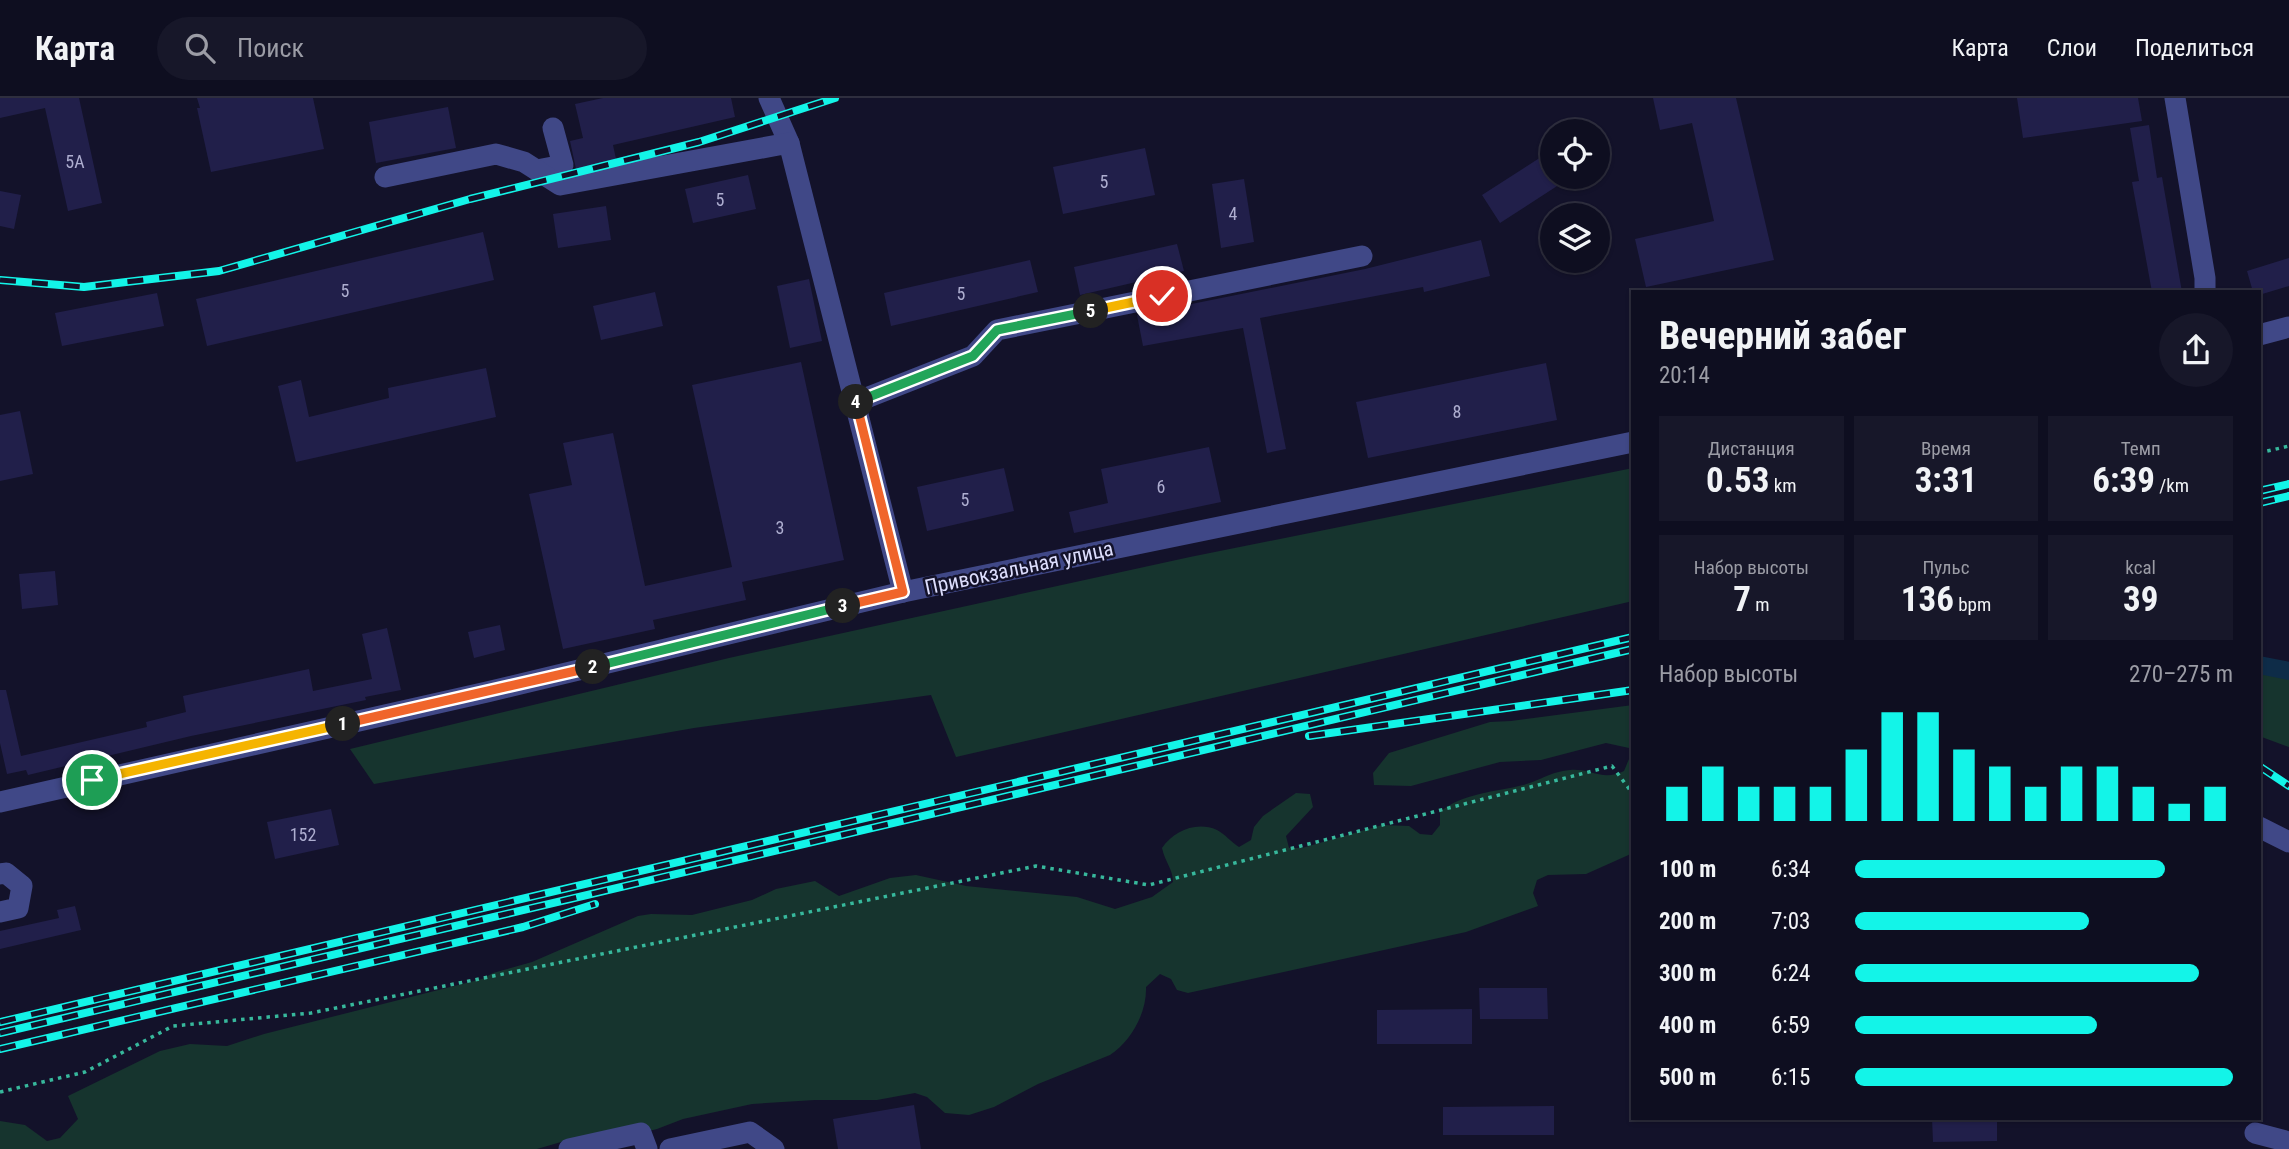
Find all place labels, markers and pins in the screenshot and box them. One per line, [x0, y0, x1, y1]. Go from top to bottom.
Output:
pin [1132, 266, 1192, 326]
pin: 5 [1074, 294, 1108, 328]
pin: 4 [838, 384, 874, 420]
pin: 3 [826, 588, 860, 624]
pin: 2 [576, 650, 610, 684]
pin: 1 [326, 706, 360, 742]
pin [62, 750, 122, 810]

